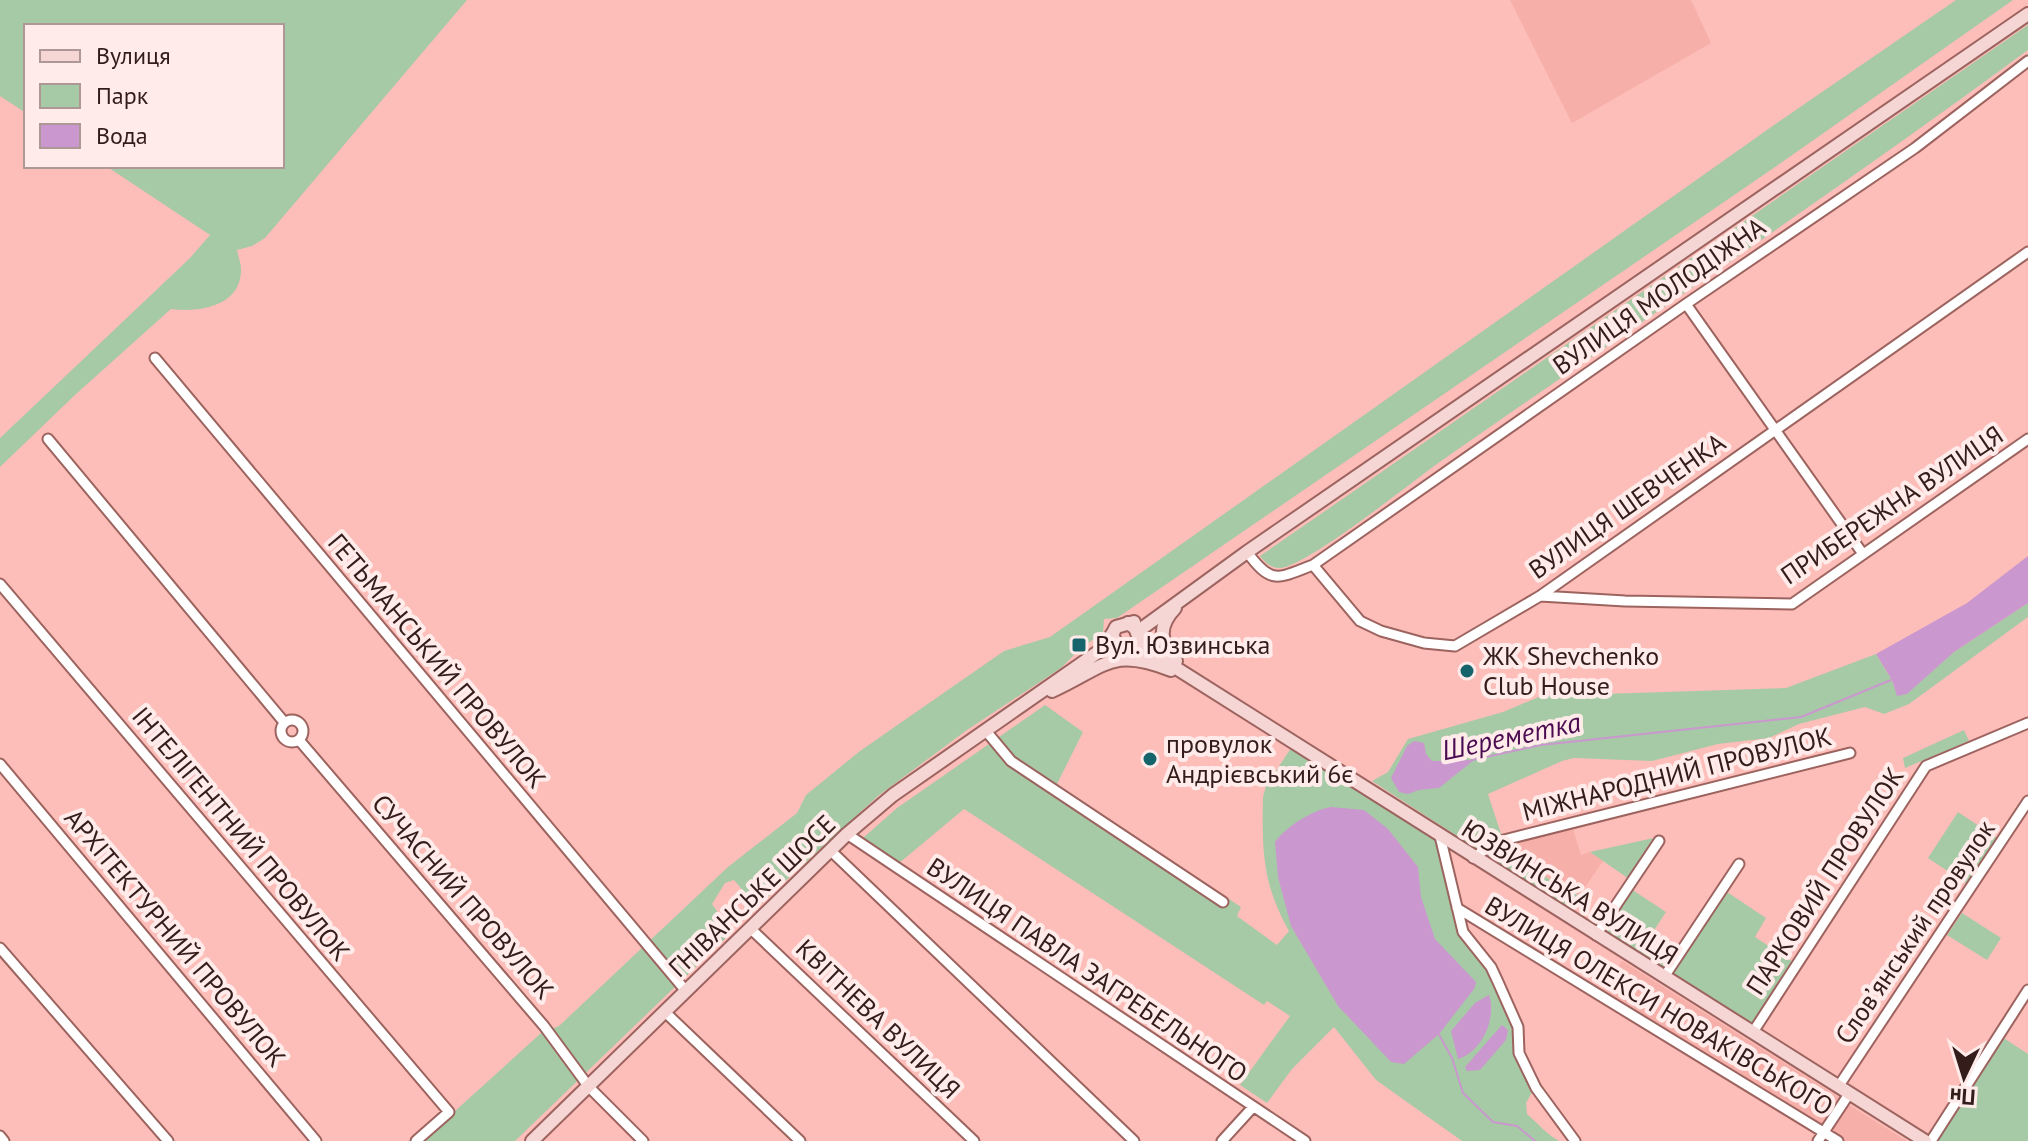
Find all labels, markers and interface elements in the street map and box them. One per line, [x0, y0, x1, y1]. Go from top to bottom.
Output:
legend [24, 24, 284, 168]
text: Вулиця [96, 40, 171, 71]
text: Парк [96, 80, 149, 111]
text: Вода [96, 120, 148, 151]
street label: ВУЛИЦЯ МОЛОДІЖНА [1546, 210, 1771, 381]
street label: ПРИБЕРЕЖНА ВУЛИЦЯ [1774, 418, 2009, 591]
street label: ВУЛИЦЯ ШЕВЧЕНКА [1522, 425, 1731, 586]
street label: ГЕТЬМАНСЬКИЙ ПРОВУЛОК [321, 526, 554, 795]
place label: Вул. Юзвинська [1095, 628, 1271, 661]
marker: Вул. Юзвинська [1070, 636, 1088, 654]
place label: ЖК Shevchenko Club House [1482, 639, 1659, 702]
marker: ЖК Shevchenko Club House [1458, 662, 1476, 680]
street label: ІНТЕЛІГЕНТНИЙ ПРОВУЛОК [125, 700, 358, 968]
water label: Шереметка [1438, 703, 1584, 768]
street label: МІЖНАРОДНИЙ ПРОВУЛОК [1519, 719, 1835, 828]
place label: провулок Андрієвський 6є [1166, 727, 1354, 790]
marker: провулок Андрієвський 6є [1141, 750, 1159, 768]
street label: ПАРКОВИЙ ПРОВУЛОК [1739, 761, 1911, 1001]
street label: СУЧАСНИЙ ПРОВУЛОК [365, 787, 561, 1006]
street label: АРХІТЕКТУРНИЙ ПРОВУЛОК [58, 802, 293, 1074]
street label: ГНІВАНСЬКЕ ШОСЕ [661, 807, 842, 984]
street label: ЮЗВИНСЬКА ВУЛИЦЯ [1456, 812, 1685, 972]
street label: Словʼянський провулок [1827, 813, 2002, 1050]
street label: ВУЛИЦЯ ПАВЛА ЗАГРЕБЕЛЬНОГО [921, 850, 1254, 1089]
street label: ВУЛИЦЯ ОЛЕКСИ НОВАКІВСЬКОГО [1479, 888, 1839, 1123]
street label: КВІТНЕВА ВУЛИЦЯ [789, 932, 968, 1106]
north arrow [1924, 1037, 2004, 1117]
text: Пн [1949, 1082, 1976, 1112]

